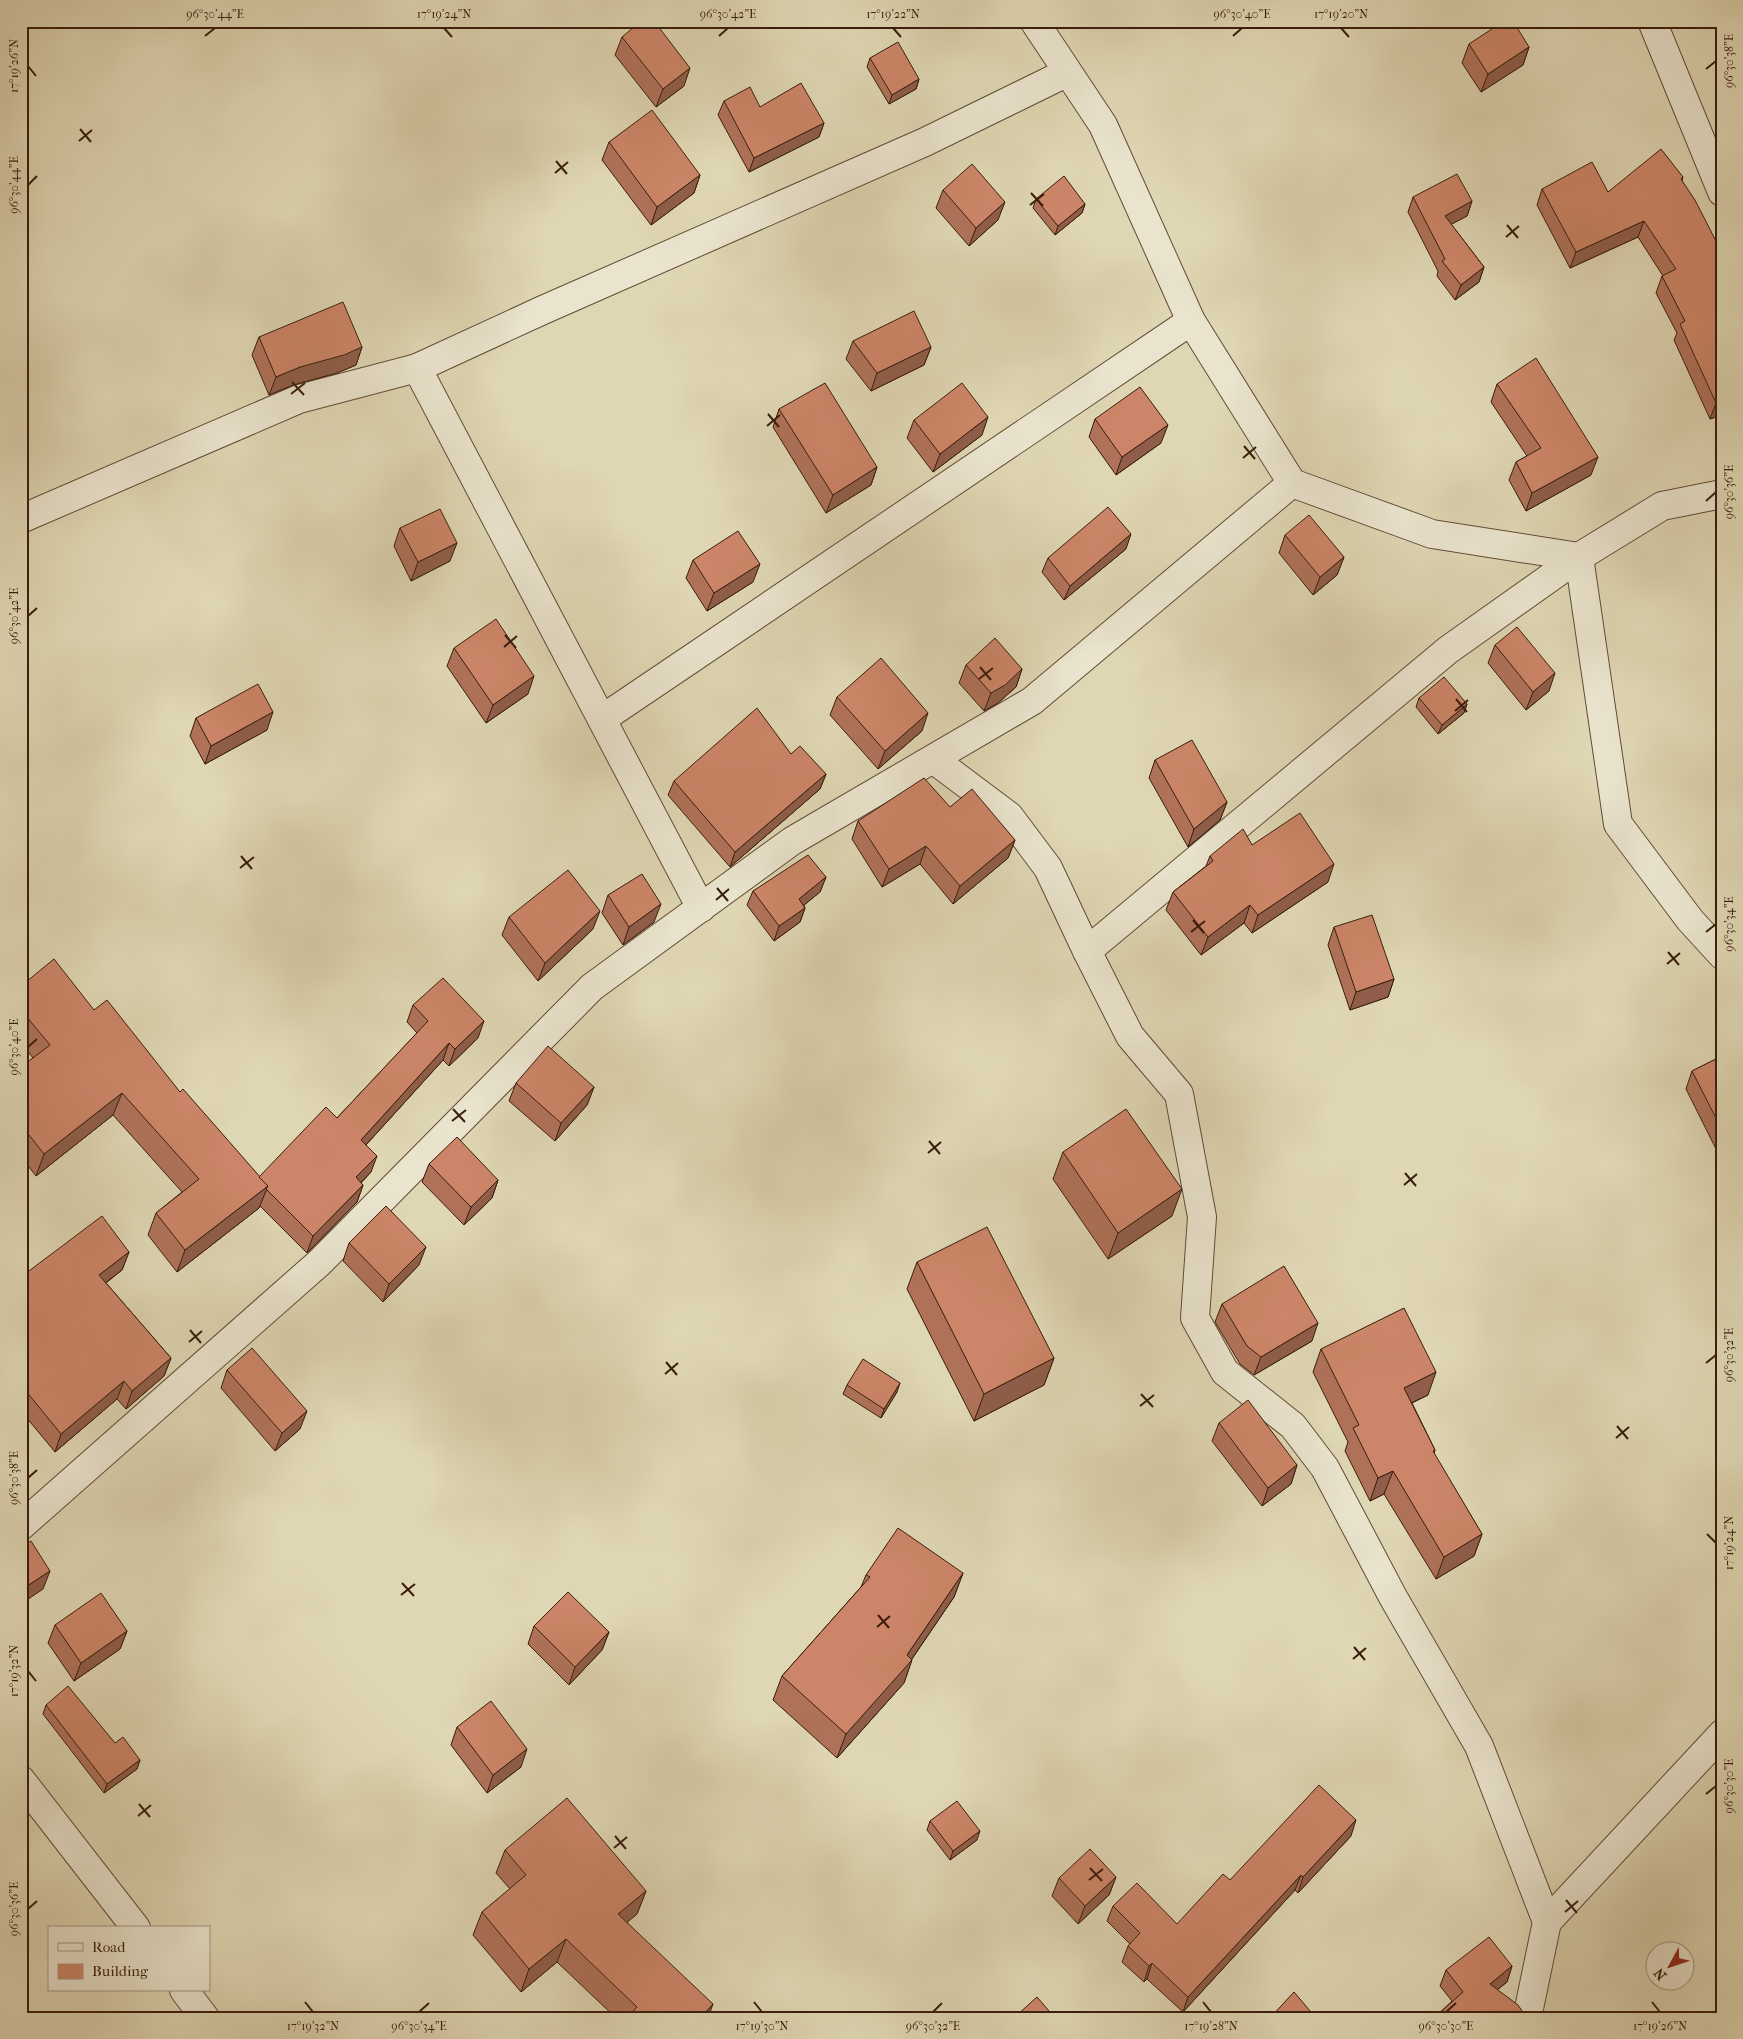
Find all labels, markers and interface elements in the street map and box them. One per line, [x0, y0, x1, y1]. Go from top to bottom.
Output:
text: 96°30'44"E [186, 7, 244, 21]
text: 17°19'24"N [417, 7, 471, 21]
text: 96°30'42"E [700, 7, 756, 21]
text: 17°19'22"N [866, 7, 920, 21]
text: 96°30'40"E [1214, 7, 1270, 21]
text: 17°19'20"N [1314, 7, 1368, 21]
text: 96°30'38"E [1722, 34, 1736, 88]
text: 17°19'26"N [7, 39, 21, 93]
text: 96°30'44"E [7, 156, 21, 214]
text: 96°30'36"E [1722, 465, 1736, 519]
text: 96°30'42"E [7, 588, 21, 644]
text: 96°30'34"E [1722, 896, 1736, 952]
text: 96°30'40"E [7, 1019, 21, 1075]
text: 96°30'32"E [1722, 1328, 1736, 1382]
text: 96°30'38"E [7, 1451, 21, 1505]
text: 17°19'24"N [1722, 1516, 1736, 1570]
text: 17°19'32"N [7, 1645, 21, 1697]
text: 96°30'30"E [1722, 1759, 1736, 1813]
text: 96°30'36"E [7, 1882, 21, 1936]
legend [48, 1926, 210, 1992]
text: Road [92, 1938, 126, 1956]
north arrow [1646, 1942, 1696, 1992]
text: Building [92, 1962, 149, 1980]
text: N [1650, 1964, 1670, 1984]
text: 17°19'32"N [287, 2019, 339, 2033]
text: 96°30'34"E [391, 2019, 447, 2033]
text: 17°19'30"N [736, 2019, 788, 2033]
text: 96°30'32"E [906, 2019, 960, 2033]
text: 17°19'28"N [1184, 2019, 1238, 2033]
text: 96°30'30"E [1419, 2019, 1473, 2033]
text: 17°19'26"N [1633, 2019, 1687, 2033]

